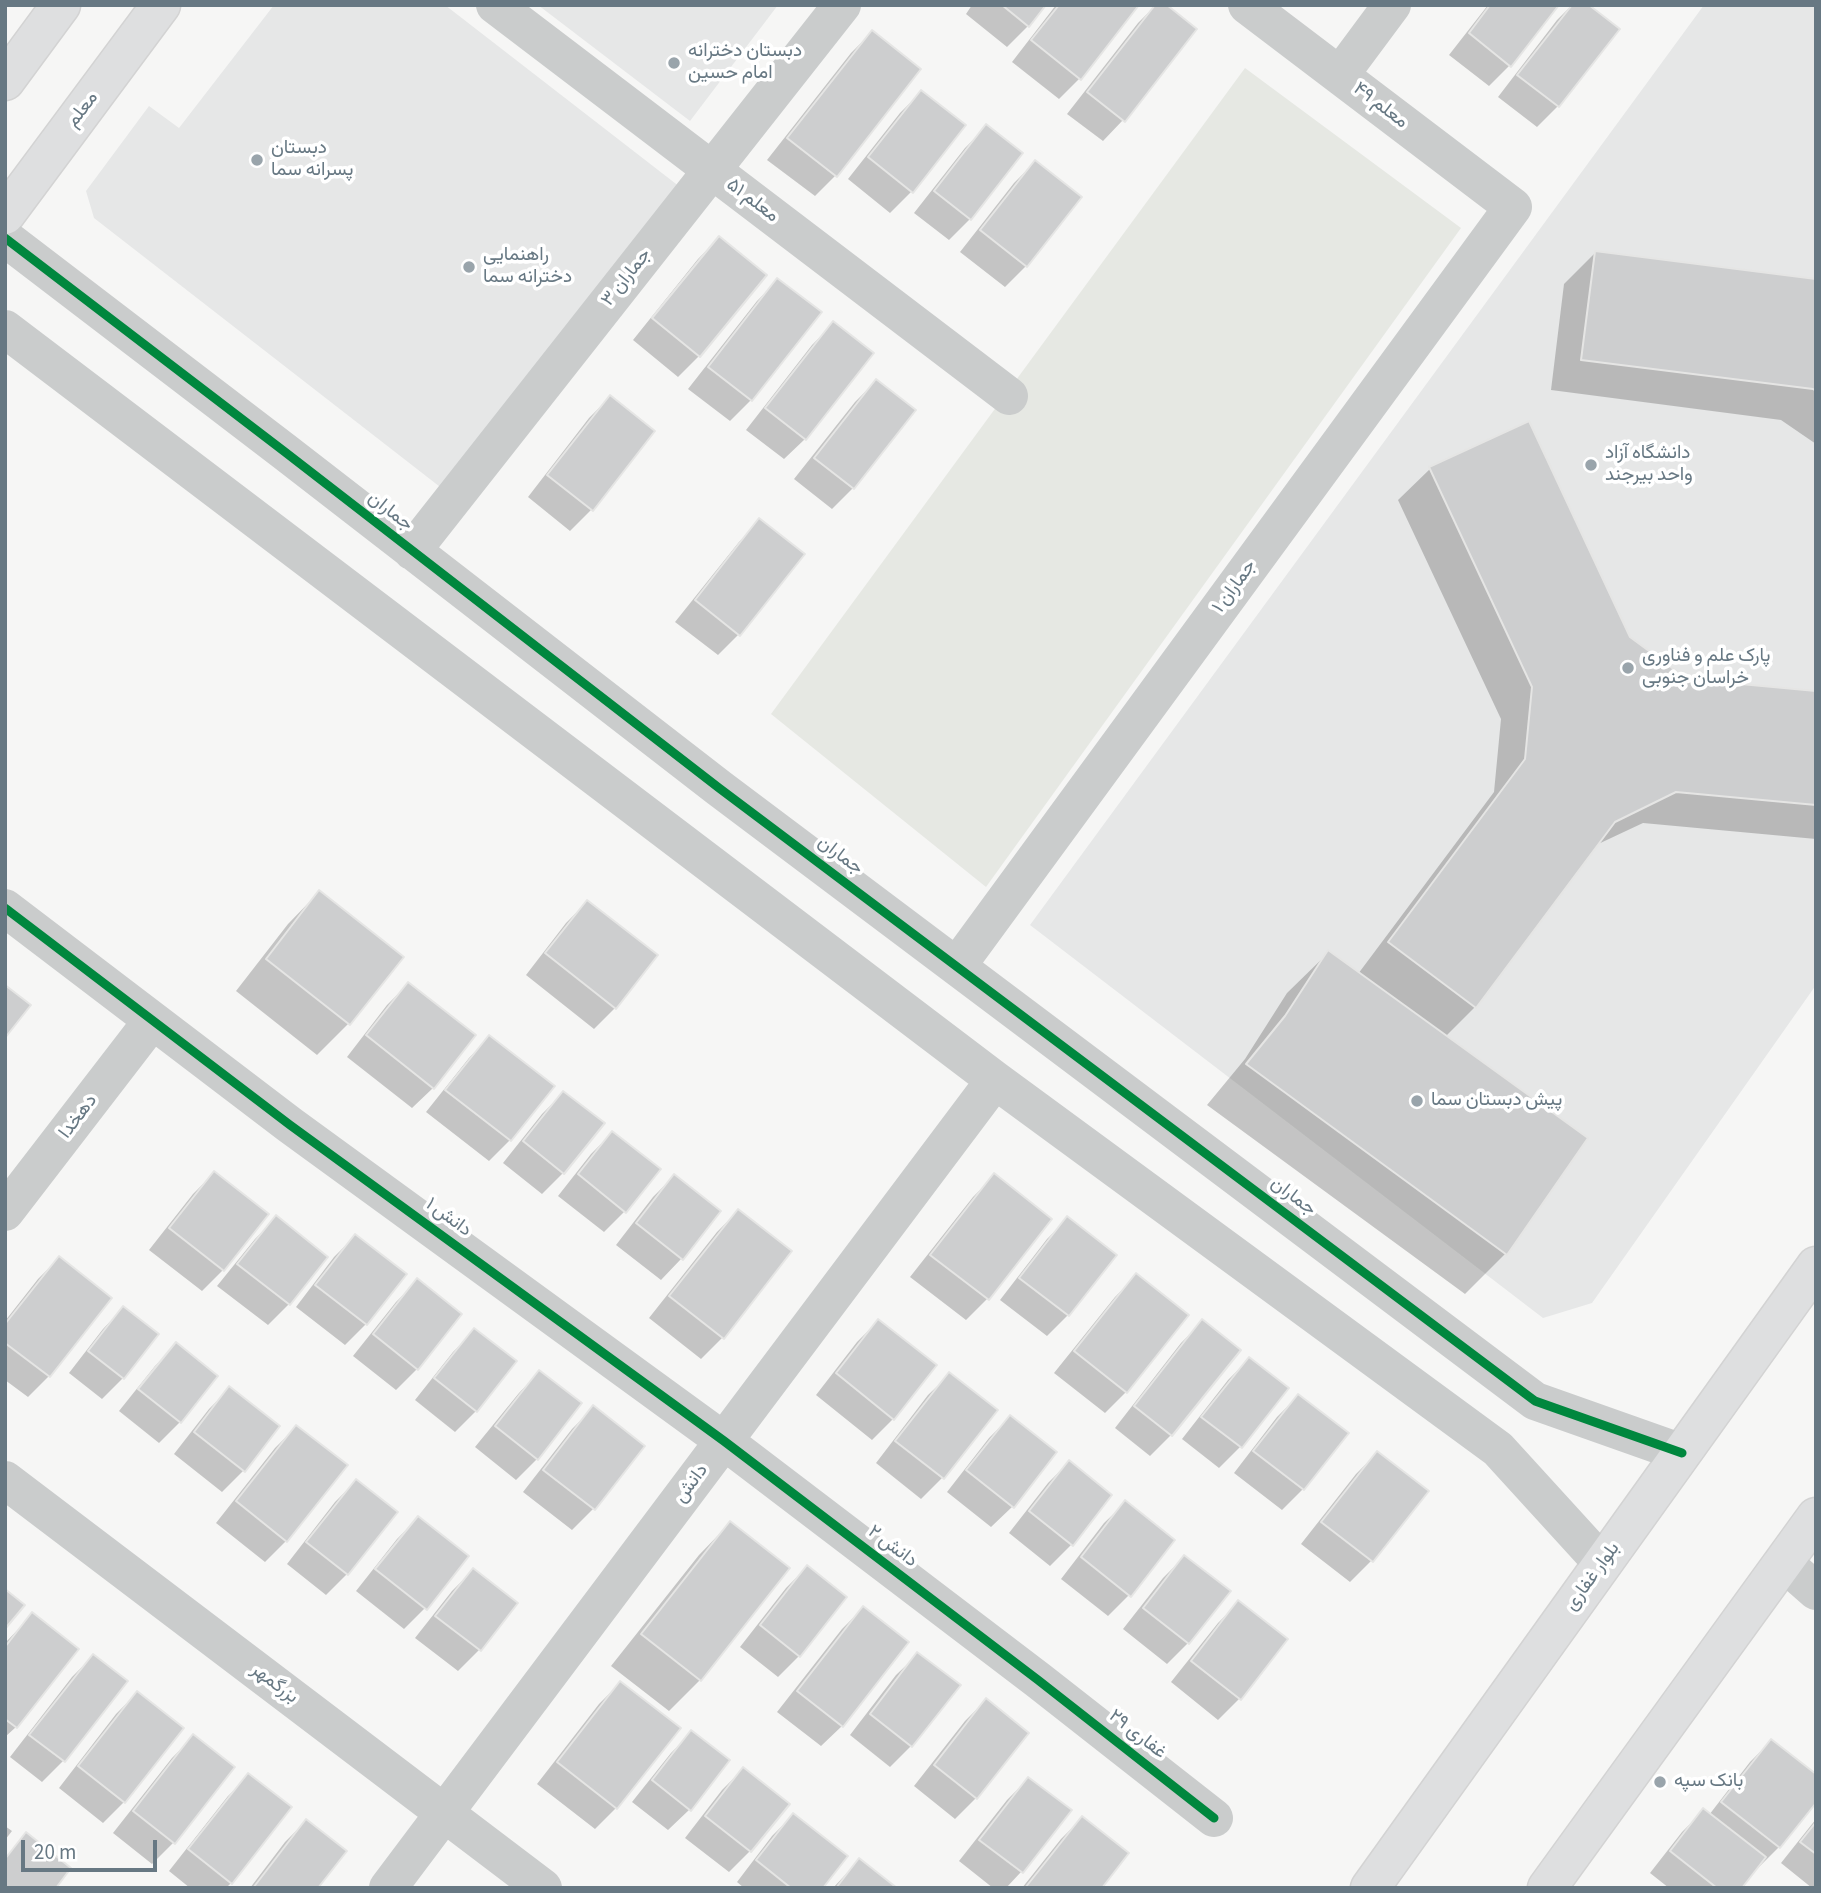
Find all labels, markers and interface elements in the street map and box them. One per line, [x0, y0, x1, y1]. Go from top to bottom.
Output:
place label: دبستان دخترانه امام حسین [688, 41, 802, 85]
marker: دبستان دخترانه امام حسین [666, 55, 682, 71]
street label: معلم ۴۹ [1348, 78, 1412, 134]
street label: معلم [62, 88, 104, 132]
place label: دبستان پسرانه سما [271, 138, 353, 182]
marker: دبستان پسرانه سما [249, 152, 265, 168]
street label: معلم ۵۱ [721, 174, 783, 228]
street label: جماران ۳ [597, 244, 657, 312]
place label: راهنمایی دخترانه سما [483, 245, 572, 289]
marker: راهنمایی دخترانه سما [461, 259, 477, 275]
place label: دانشگاه آزاد واحد بیرجند [1605, 443, 1693, 487]
marker: دانشگاه آزاد واحد بیرجند [1583, 457, 1599, 473]
street label: جماران [363, 487, 417, 537]
street label: جماران ۱ [1208, 556, 1262, 618]
place label: پارک علم و فناوری خراسان جنوبی [1642, 646, 1771, 690]
marker: پارک علم و فناوری خراسان جنوبی [1620, 660, 1636, 676]
street label: جماران [813, 832, 867, 880]
street label: دهخدا [55, 1090, 103, 1144]
place label: پیش دبستان سما [1431, 1090, 1562, 1112]
marker: پیش دبستان سما [1409, 1093, 1425, 1109]
street label: جماران [1266, 1173, 1320, 1221]
street label: دانش ۱ [420, 1194, 476, 1242]
street label: دانش [670, 1460, 714, 1508]
street label: دانش ۲ [863, 1521, 921, 1573]
street label: بلوار غفاری [1561, 1538, 1625, 1616]
street label: بزرگمهر [246, 1659, 302, 1709]
street label: غفاری ۲۹ [1104, 1705, 1170, 1765]
place label: بانک سپه [1674, 1771, 1743, 1793]
marker: بانک سپه [1652, 1774, 1668, 1790]
scale bar [24, 1826, 161, 1870]
text: 20 m [34, 1837, 76, 1867]

